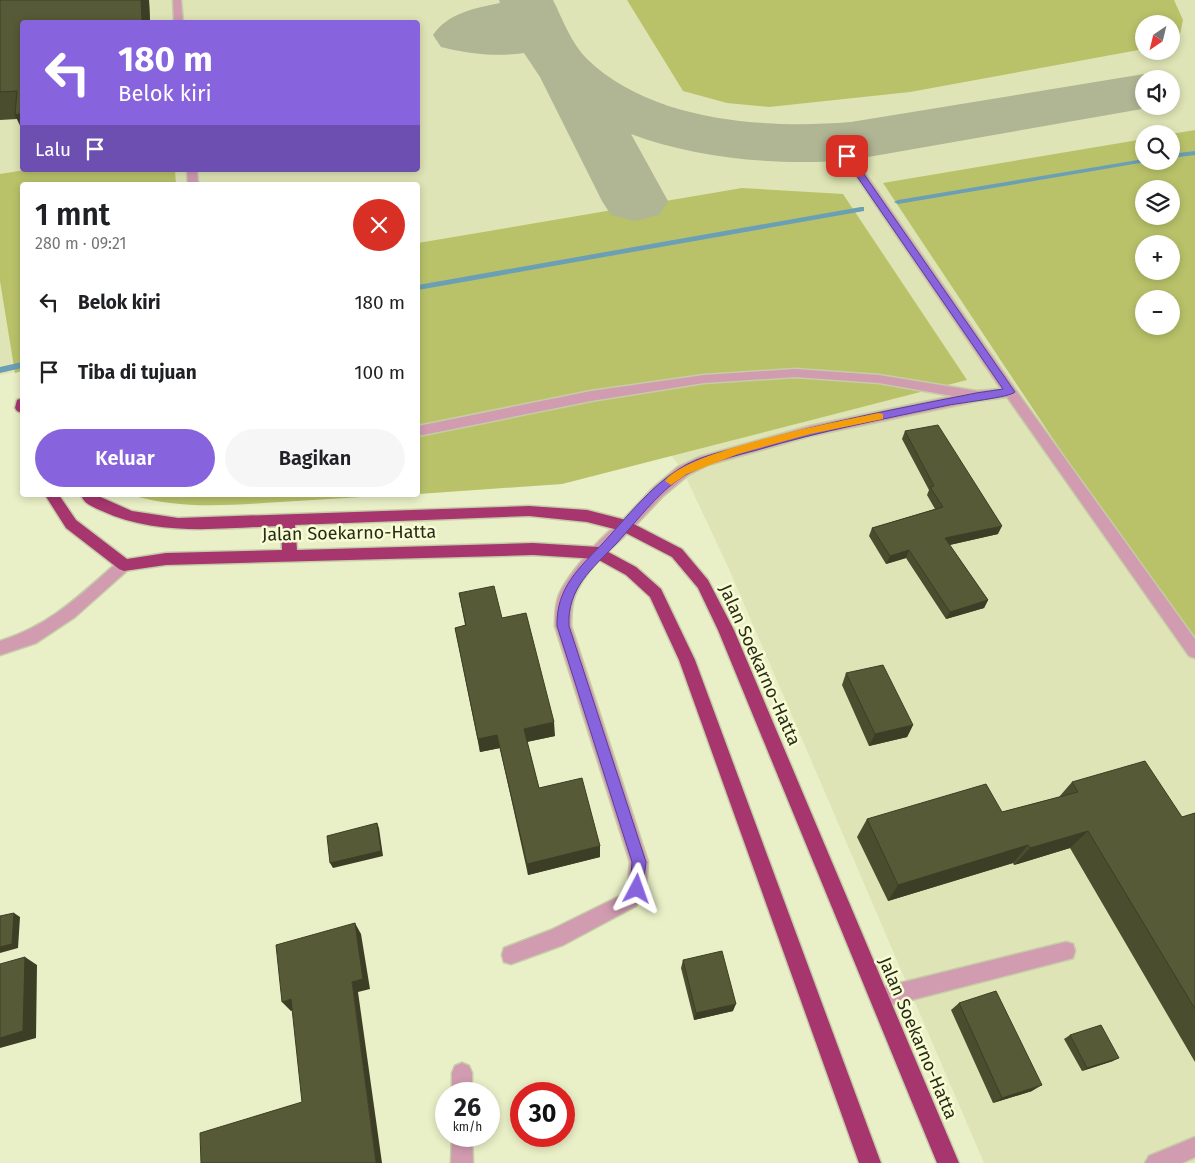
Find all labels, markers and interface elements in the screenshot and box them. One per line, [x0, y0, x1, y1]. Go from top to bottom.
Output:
north arrow [1135, 15, 1180, 60]
map controls [1135, 15, 1180, 335]
text: 180 m [118, 38, 213, 80]
icon: left [35, 40, 100, 105]
button: sound [1135, 70, 1180, 115]
text: Belok kiri [118, 80, 212, 107]
button: search [1135, 125, 1180, 170]
icon: arrive [81, 135, 109, 163]
pin [826, 135, 868, 177]
text: Lalu [35, 138, 71, 161]
icon: arrive [833, 142, 861, 170]
button: layers [1135, 180, 1180, 225]
text: 1 mnt [35, 197, 110, 233]
button: close [353, 199, 405, 251]
text: 280 m · 09:21 [35, 234, 126, 253]
button: + [1135, 235, 1180, 280]
icon: left [35, 288, 63, 316]
button: − [1135, 290, 1180, 335]
text: Belok kiri [78, 291, 161, 314]
text: 180 m [354, 291, 405, 314]
icon: arrive [35, 358, 63, 386]
text: Tiba di tujuan [78, 361, 197, 384]
text: 100 m [354, 361, 405, 384]
button: Keluar [35, 429, 215, 487]
button: Bagikan [225, 429, 405, 487]
street label: Jalan Soekarno-Hatta [262, 520, 436, 546]
street label: Jalan Soekarno-Hatta [715, 581, 805, 749]
position arrow [610, 862, 662, 914]
street label: Jalan Soekarno-Hatta [874, 954, 962, 1122]
speed limit sign: 30 [510, 1082, 575, 1147]
text: 26 [454, 1093, 481, 1123]
text: km/h [453, 1120, 482, 1134]

